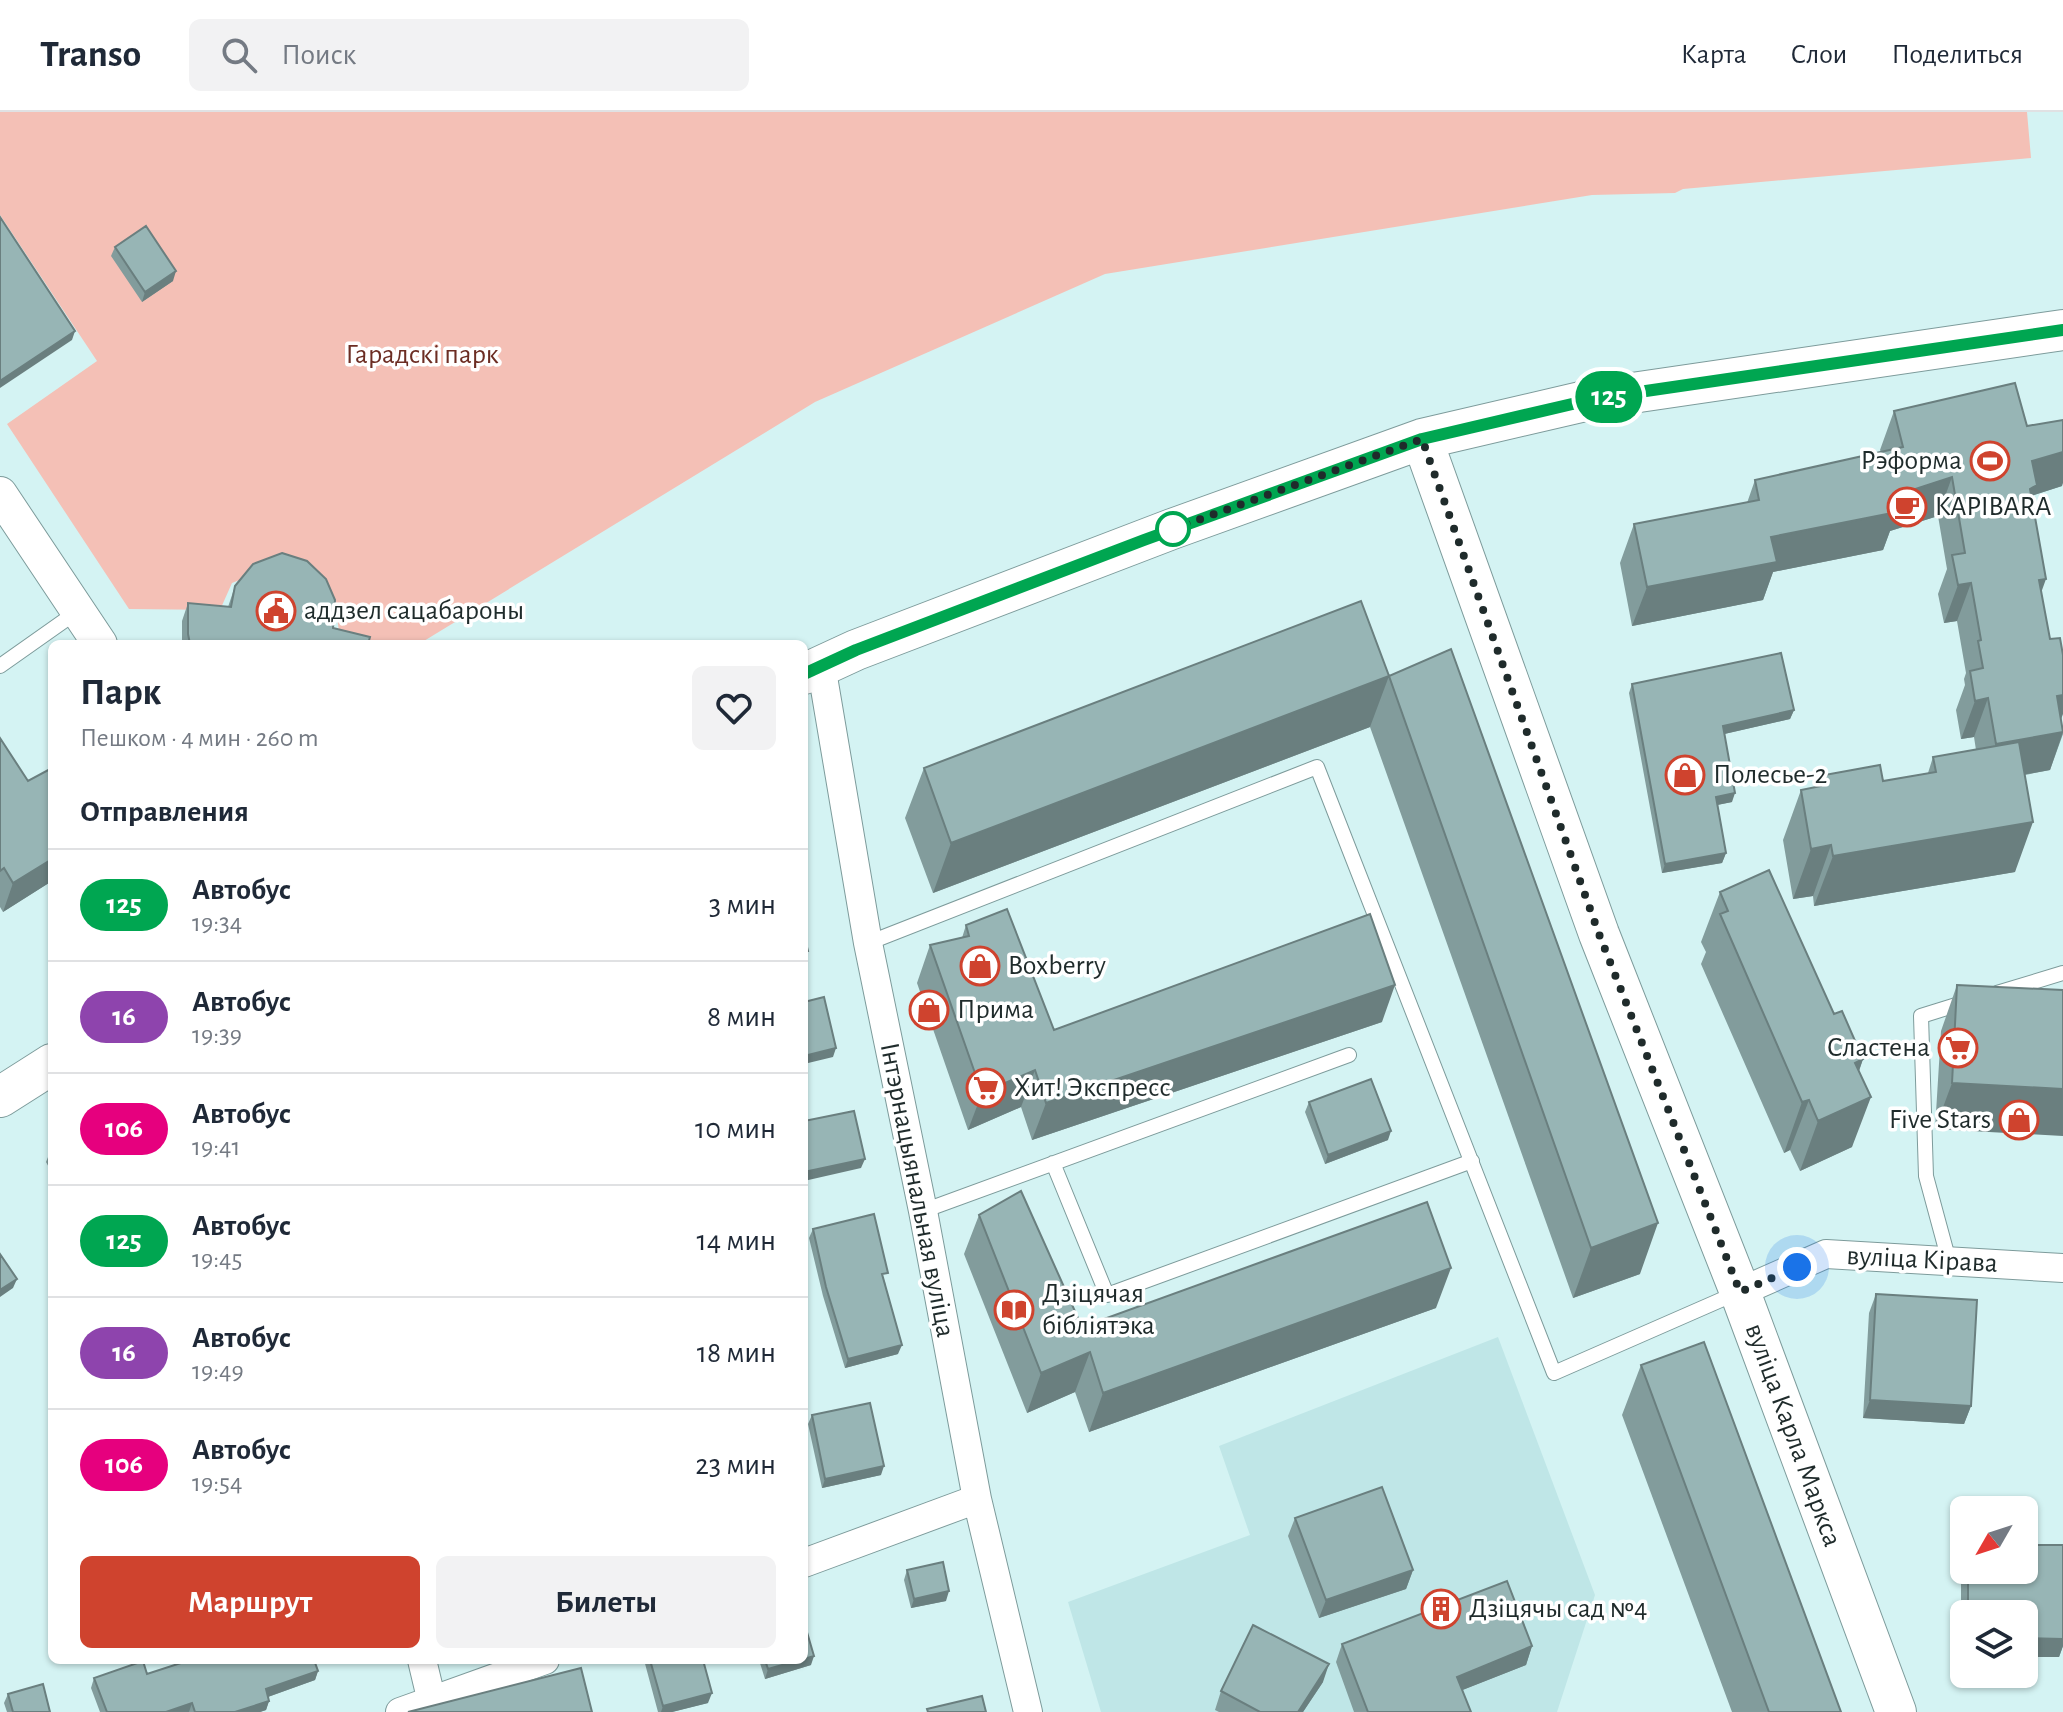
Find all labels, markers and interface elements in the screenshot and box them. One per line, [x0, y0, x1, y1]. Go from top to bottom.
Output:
search box [189, 19, 749, 91]
icon: search [217, 33, 261, 77]
text: Transo [40, 36, 141, 74]
text: Поиск [281, 40, 356, 70]
text: Карта [1681, 41, 1747, 69]
text: Слои [1791, 41, 1847, 69]
text: Поделиться [1891, 41, 2023, 69]
park label: Гарадскі парк [345, 341, 499, 369]
line badge: 125 [1563, 371, 1655, 423]
text: 125 [1591, 383, 1627, 411]
sports icon: Рэформа [1969, 440, 2011, 482]
place label: Рэформа [1860, 447, 1962, 475]
cafe icon: KAPIBARA [1886, 486, 1928, 528]
place label: KAPIBARA [1935, 493, 2051, 521]
unlabelled marker [1156, 512, 1190, 546]
public building icon: аддзел сацабароны [255, 590, 297, 632]
place label: аддзел сацабароны [304, 597, 524, 625]
button: heart [692, 666, 776, 750]
text: Парк [80, 674, 161, 712]
text: Пешком · 4 мин · 260 m [80, 725, 319, 751]
shop icon: Полесье-2 [1664, 754, 1706, 796]
place label: Полесье-2 [1713, 761, 1827, 789]
text: Отправления [80, 797, 249, 827]
text: Автобус [192, 875, 291, 905]
text: 3 мин [709, 890, 776, 920]
text: 125 [106, 891, 142, 919]
text: 19:34 [192, 910, 242, 936]
shop icon: Boxberry [959, 945, 1001, 987]
place label: Boxberry [1008, 952, 1106, 980]
text: Автобус [192, 987, 291, 1017]
shop icon: Прима [908, 989, 950, 1031]
place label: Прима [957, 996, 1034, 1024]
text: 8 мин [707, 1002, 776, 1032]
text: 16 [112, 1003, 136, 1031]
text: 19:39 [192, 1022, 242, 1048]
supermarket icon: Сластена [1937, 1027, 1979, 1069]
place label: Сластена [1827, 1034, 1930, 1062]
street label: Інтэрнацыянальная вуліца [875, 1040, 959, 1340]
supermarket icon: Хит! Экспресс [965, 1067, 1007, 1109]
place label: Хит! Экспресс [1014, 1074, 1171, 1102]
text: Автобус [192, 1099, 291, 1129]
shop icon: Five Stars [1998, 1099, 2040, 1141]
place label: Five Stars [1889, 1106, 1991, 1134]
text: 10 мин [695, 1114, 776, 1144]
text: 106 [105, 1115, 143, 1143]
text: 19:41 [192, 1134, 241, 1160]
text: Автобус [192, 1211, 291, 1241]
text: 14 мин [696, 1226, 776, 1256]
text: 125 [106, 1227, 142, 1255]
street label: вуліца Кірава [1846, 1242, 1999, 1278]
text: 19:45 [192, 1246, 243, 1272]
your location [1777, 1247, 1817, 1287]
place label: Дзіцячая бібліятэка [1042, 1280, 1155, 1340]
library icon: Дзіцячая бібліятэка [993, 1289, 1035, 1331]
street label: вуліца Карла Маркса [1740, 1320, 1846, 1550]
text: Автобус [192, 1323, 291, 1353]
text: 18 мин [697, 1338, 776, 1368]
text: 16 [112, 1339, 136, 1367]
text: 19:49 [192, 1358, 244, 1384]
text: Автобус [192, 1435, 291, 1465]
text: 23 мин [695, 1450, 776, 1480]
text: 106 [105, 1451, 143, 1479]
text: 19:54 [192, 1470, 243, 1496]
north arrow [1950, 1496, 2038, 1584]
map controls [1950, 1496, 2038, 1688]
button: Маршрут [80, 1556, 420, 1648]
button: Билеты [436, 1556, 776, 1648]
building icon: Дзіцячы сад №4 [1420, 1588, 1462, 1630]
place label: Дзіцячы сад №4 [1469, 1595, 1648, 1623]
button: layers [1950, 1600, 2038, 1688]

